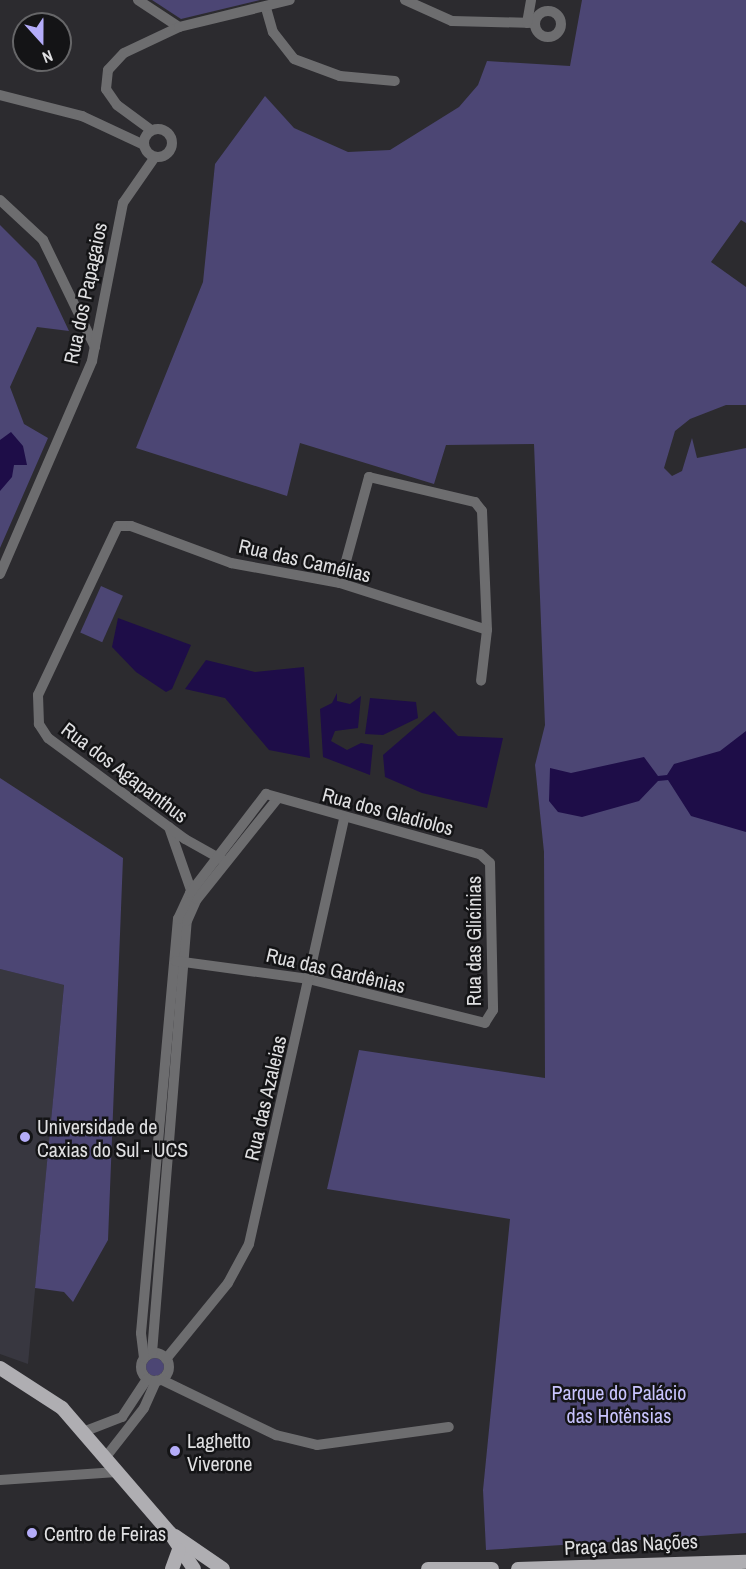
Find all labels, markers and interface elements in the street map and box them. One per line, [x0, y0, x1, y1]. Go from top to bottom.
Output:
north arrow [12, 12, 72, 72]
text: N [39, 45, 56, 69]
street label: Rua dos Papagaios [58, 220, 112, 366]
street label: Rua das Camélias [237, 533, 373, 587]
street label: Rua dos Agapanthus [57, 716, 193, 828]
street label: Rua dos Gladiolos [320, 782, 456, 840]
street label: Rua das Glicínias [461, 876, 485, 1006]
street label: Rua das Gardênias [264, 942, 408, 998]
street label: Rua das Azaleias [239, 1033, 291, 1163]
place label: Universidade de Caxias do Sul - UCS [37, 1114, 188, 1161]
marker: Universidade de Caxias do Sul - UCS [18, 1130, 32, 1144]
park label: Parque do Palácio das Hotênsias [552, 1381, 686, 1428]
place label: Laghetto Viverone [187, 1428, 252, 1475]
marker: Laghetto Viverone [168, 1444, 182, 1458]
place label: Centro de Feiras [44, 1521, 166, 1545]
marker: Centro de Feiras [25, 1526, 39, 1540]
street label: Praça das Nações [563, 1529, 699, 1559]

